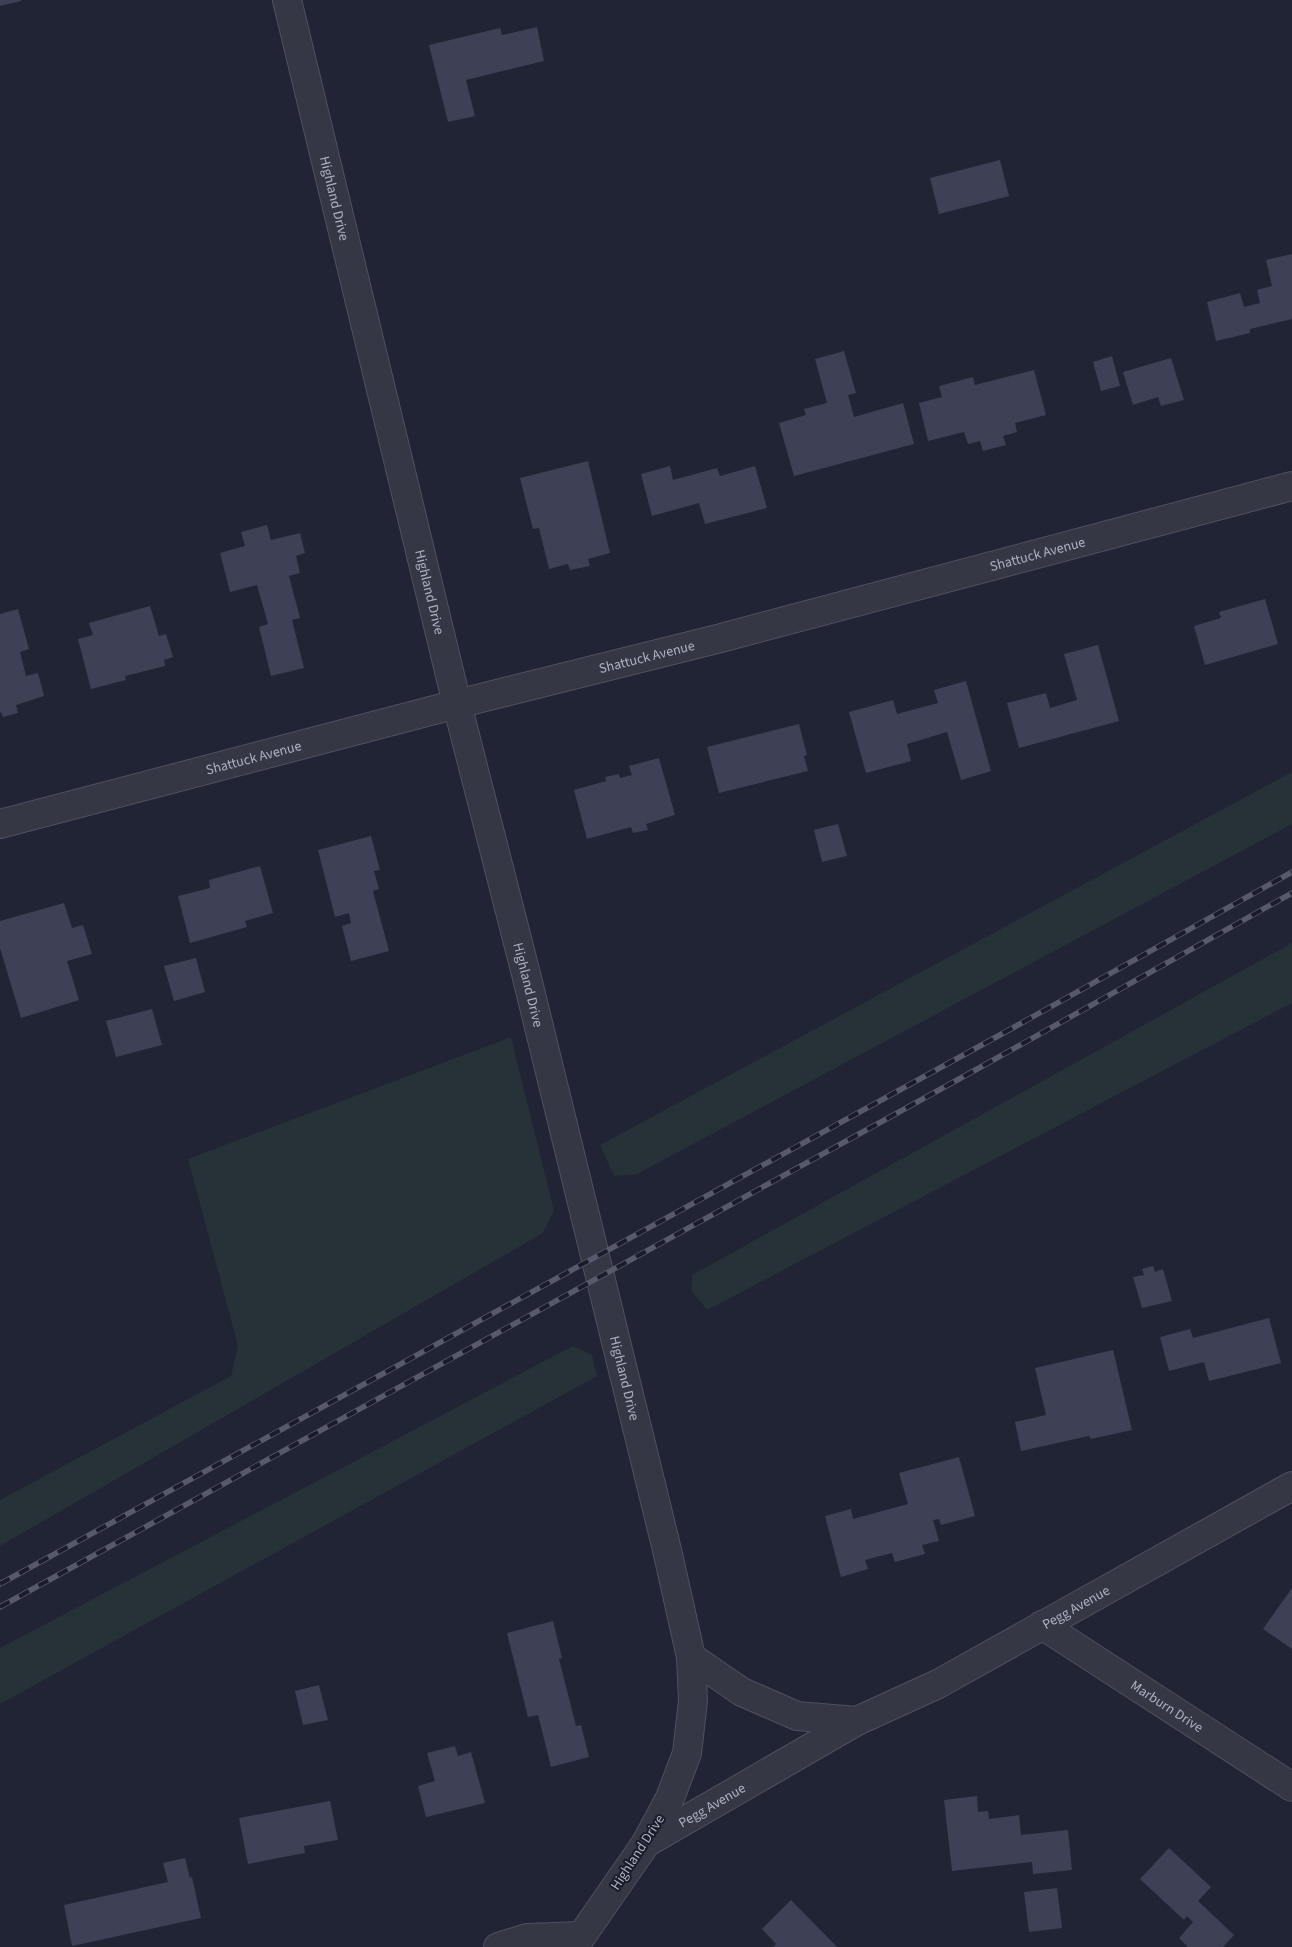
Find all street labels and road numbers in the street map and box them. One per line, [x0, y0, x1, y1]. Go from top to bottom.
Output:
street label: Highland Drive [314, 154, 354, 243]
street label: Shattuck Avenue [988, 532, 1088, 577]
street label: Highland Drive [409, 548, 449, 637]
street label: Shattuck Avenue [597, 636, 697, 679]
street label: Shattuck Avenue [204, 736, 304, 781]
street label: Highland Drive [507, 941, 548, 1029]
street label: Highland Drive [604, 1334, 644, 1423]
street label: Pegg Avenue [1039, 1581, 1114, 1635]
street label: Marburn Drive [1126, 1676, 1207, 1738]
street label: Pegg Avenue [675, 1778, 750, 1833]
street label: Highland Drive [606, 1811, 670, 1894]

